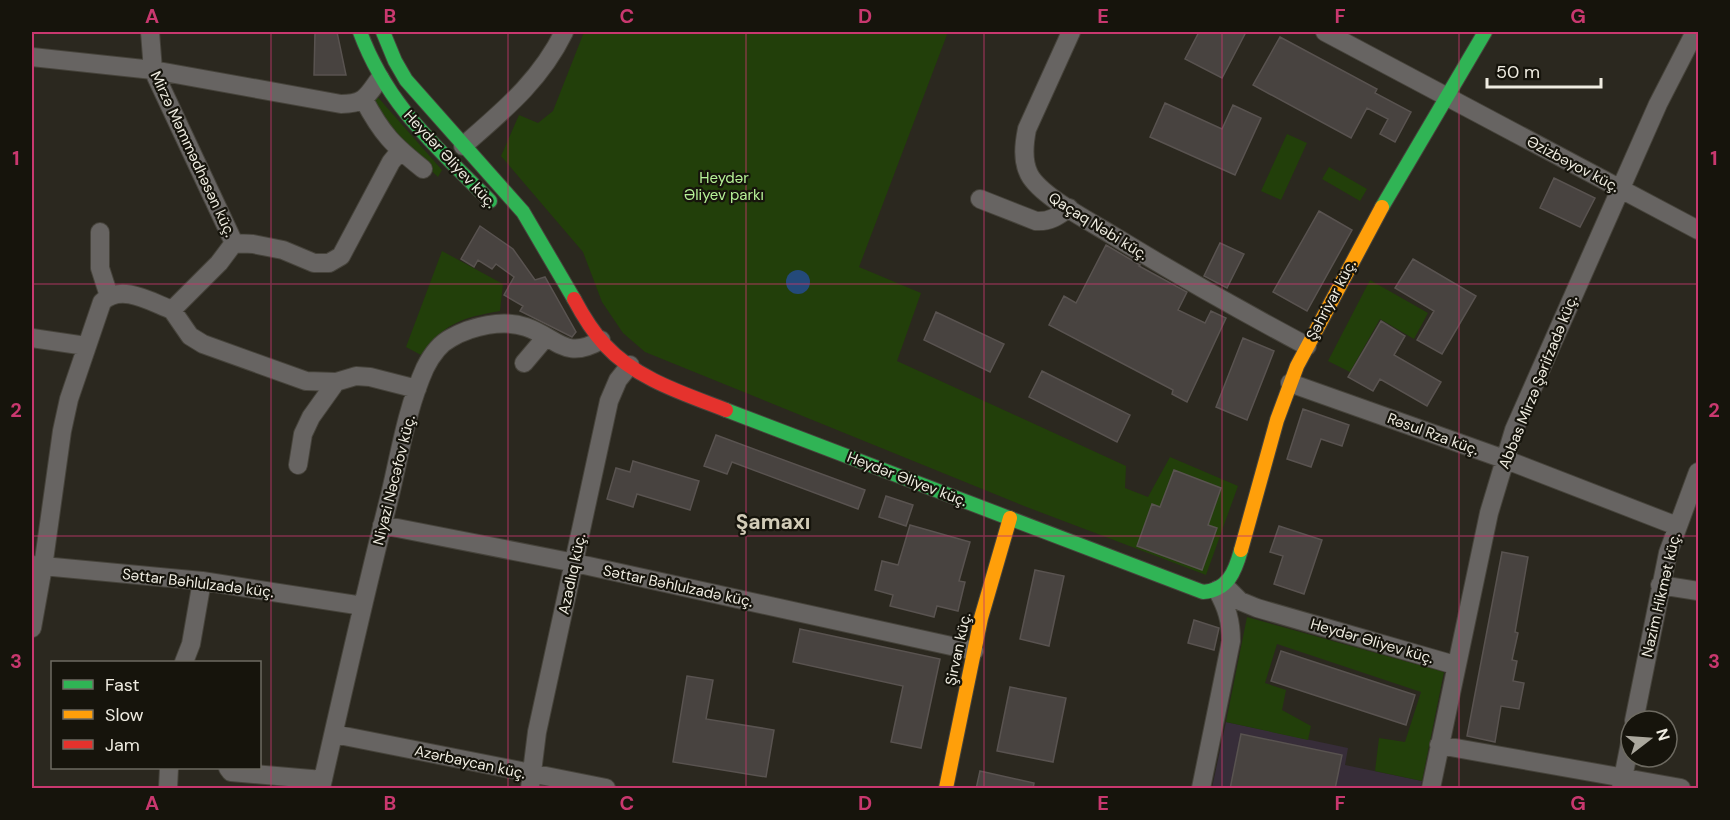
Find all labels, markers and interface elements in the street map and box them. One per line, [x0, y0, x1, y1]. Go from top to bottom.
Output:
text: A [145, 3, 159, 29]
text: B [384, 3, 396, 29]
text: C [620, 3, 634, 29]
text: D [858, 3, 872, 29]
text: E [1097, 3, 1109, 29]
text: F [1334, 3, 1346, 29]
text: G [1570, 3, 1586, 29]
scale bar [1487, 51, 1601, 89]
text: 50 m [1496, 60, 1540, 84]
street label: Mirzə Məmmədhəsən küç. [146, 68, 240, 240]
street label: Heydər Əliyev küç. [399, 106, 501, 212]
street label: Əzizbəyov küç. [1523, 131, 1623, 197]
text: 1 [12, 145, 20, 171]
text: 1 [1710, 145, 1718, 171]
park label: Heydər Əliyev parkı [684, 168, 764, 205]
street label: Qaçaq Nəbi küç. [1045, 187, 1151, 265]
street label: Şəhriyar küç. [1301, 256, 1361, 344]
street label: Abbas Mirzə Şərifzadə küç. [1494, 292, 1582, 472]
text: 2 [10, 397, 22, 423]
text: 2 [1708, 397, 1720, 423]
street label: Rəsul Rza küç. [1384, 408, 1482, 460]
street label: Niyazi Nəcəfov küç. [368, 413, 420, 547]
street label: Heydər Əliyev küç. [844, 447, 970, 511]
district label: Şamaxı [736, 508, 810, 536]
street label: Nazim Hikmət küç. [1637, 531, 1685, 659]
street label: Azadlıq küç. [554, 532, 590, 616]
street label: Səttar Bəhlulzadə küç. [601, 560, 755, 612]
street label: Səttar Bəhlulzadə küç. [121, 564, 275, 602]
street label: Şirvan küç. [941, 611, 975, 687]
street label: Heydər Əliyev küç. [1308, 614, 1436, 668]
text: 3 [10, 648, 22, 674]
text: 3 [1708, 648, 1720, 674]
legend [51, 661, 261, 769]
text: Fast [105, 673, 140, 697]
text: Slow [105, 703, 144, 727]
north arrow [1619, 709, 1679, 769]
text: N [1651, 726, 1675, 743]
text: Jam [105, 733, 140, 757]
street label: Azərbaycan küç. [413, 740, 527, 784]
text: A [145, 790, 159, 816]
text: B [384, 790, 396, 816]
text: C [620, 790, 634, 816]
text: D [858, 790, 872, 816]
text: E [1097, 790, 1109, 816]
text: F [1334, 790, 1346, 816]
text: G [1570, 790, 1586, 816]

